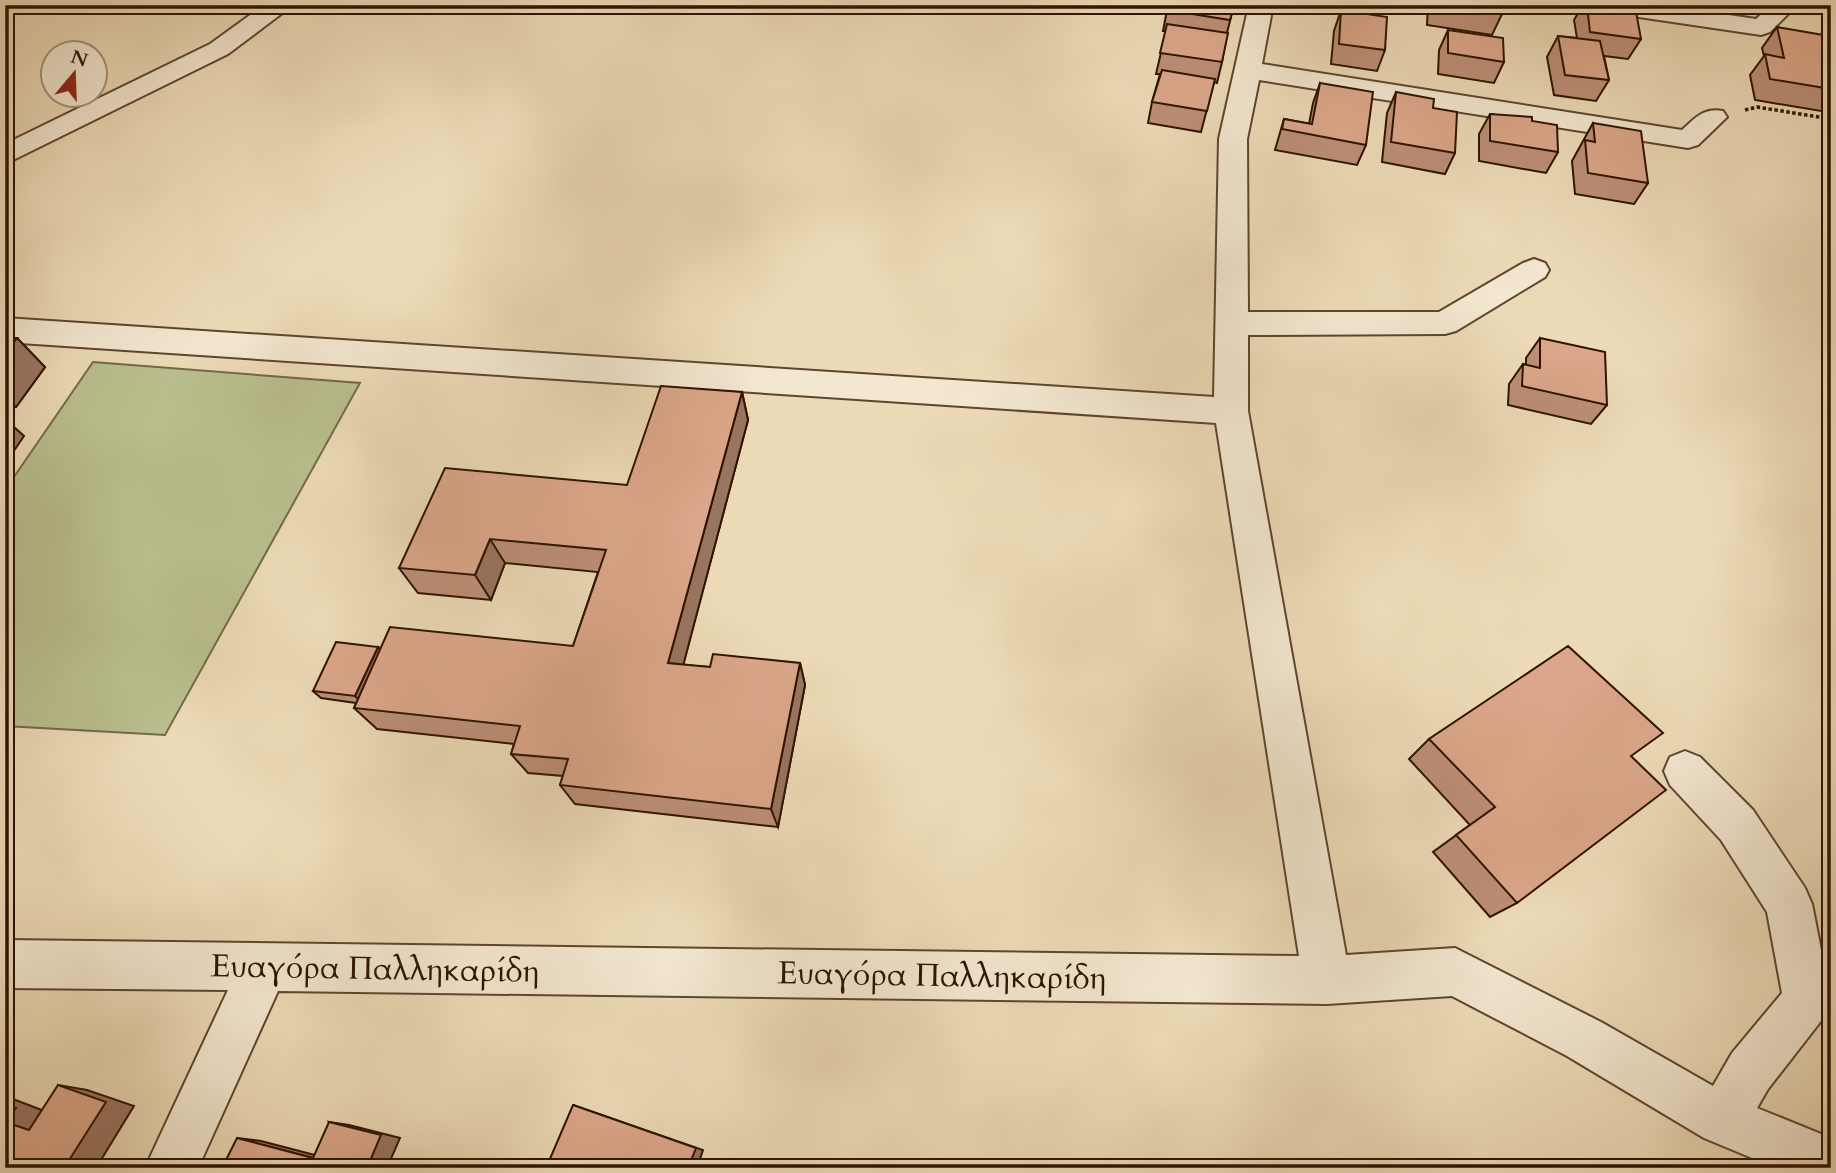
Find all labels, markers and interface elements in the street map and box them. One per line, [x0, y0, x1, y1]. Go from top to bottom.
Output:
north arrow [38, 38, 108, 108]
text: N [67, 44, 92, 74]
street label: Ευαγόρα Παλληκαρίδη [210, 944, 540, 994]
street label: Ευαγόρα Παλληκαρίδη [777, 951, 1107, 1001]

